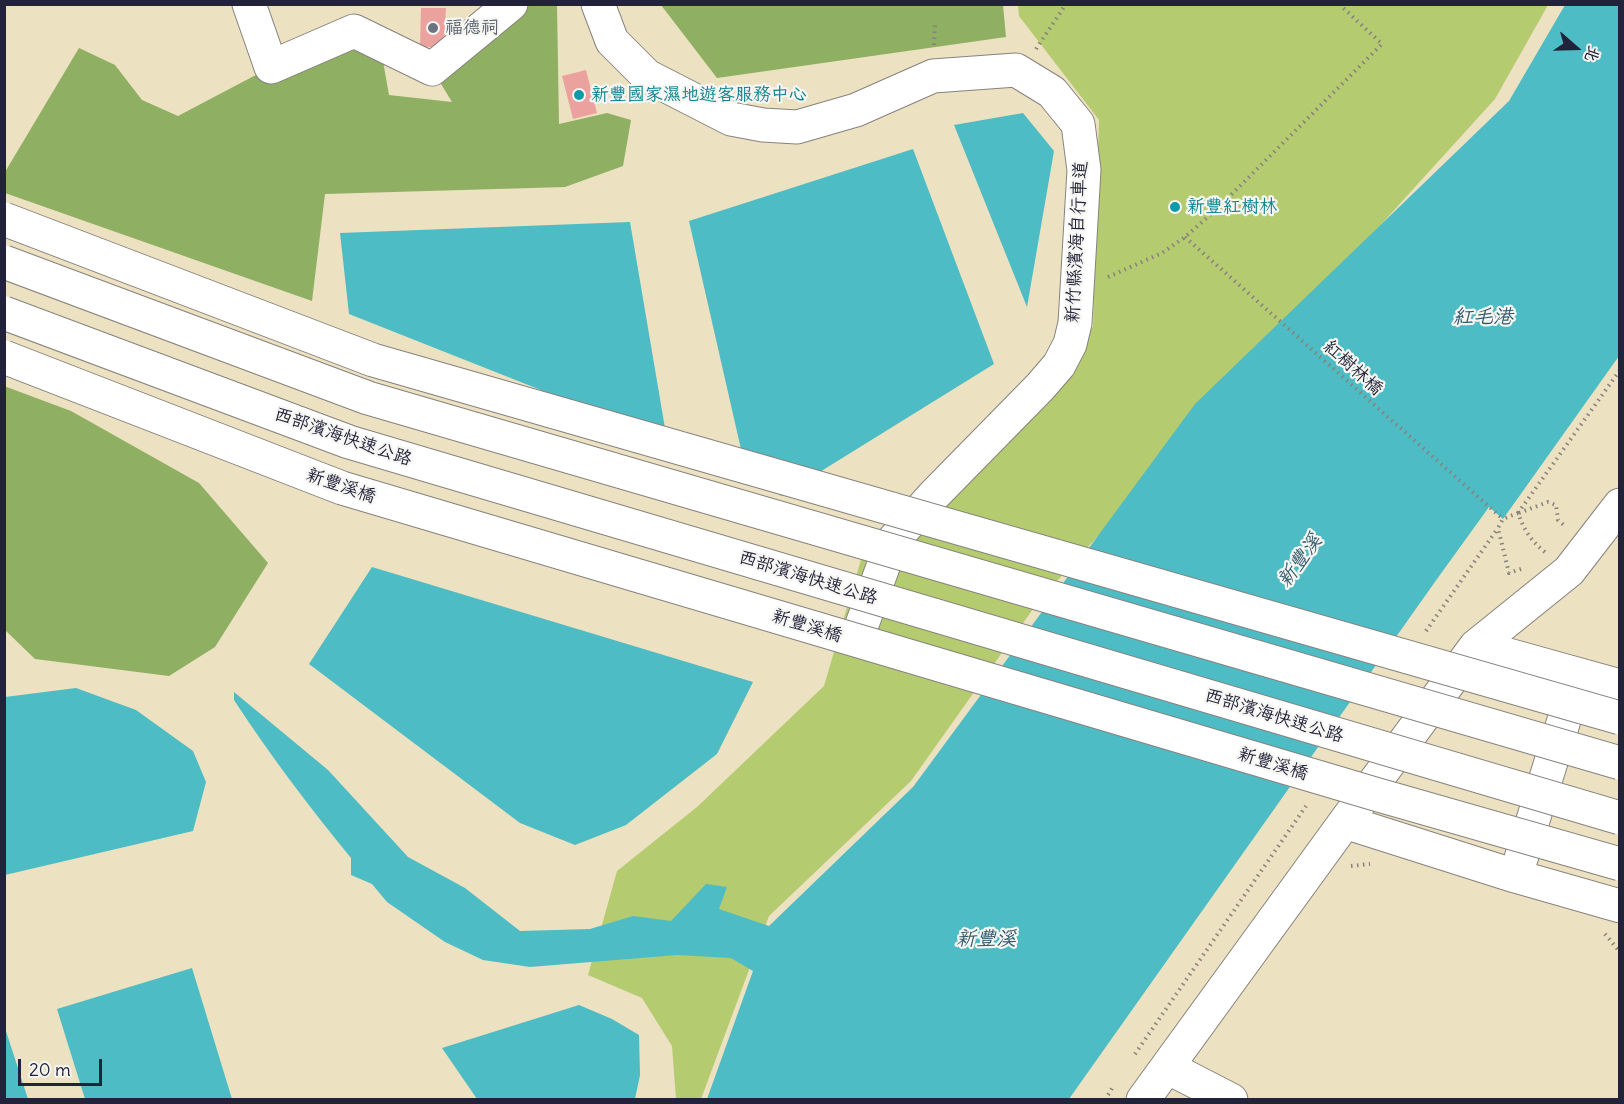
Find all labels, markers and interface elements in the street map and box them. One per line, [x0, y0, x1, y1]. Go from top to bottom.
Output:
place label: 福德祠 [445, 17, 499, 39]
north arrow [1546, 18, 1606, 78]
marker: 福德祠 [426, 21, 440, 35]
text: 北 [1581, 43, 1605, 65]
place label: 新豐國家濕地遊客服務中心 [591, 84, 807, 106]
marker: 新豐國家濕地遊客服務中心 [572, 88, 586, 102]
street label: 新竹縣濱海自行車道 [1062, 161, 1092, 323]
place label: 新豐紅樹林 [1187, 196, 1277, 218]
marker: 新豐紅樹林 [1168, 200, 1182, 214]
water label: 紅毛港 [1453, 305, 1513, 329]
street label: 紅樹林橋 [1319, 336, 1387, 400]
street label: 西部濱海快速公路 [271, 403, 415, 471]
street label: 新豐溪橋 [303, 464, 379, 508]
water label: 新豐溪 [1273, 530, 1327, 592]
street label: 西部濱海快速公路 [736, 547, 880, 609]
street label: 新豐溪橋 [769, 605, 845, 647]
street label: 西部濱海快速公路 [1202, 685, 1346, 747]
street label: 新豐溪橋 [1235, 743, 1311, 785]
water label: 新豐溪 [956, 927, 1016, 951]
scale bar [21, 1047, 105, 1085]
text: 20 m [29, 1058, 71, 1081]

